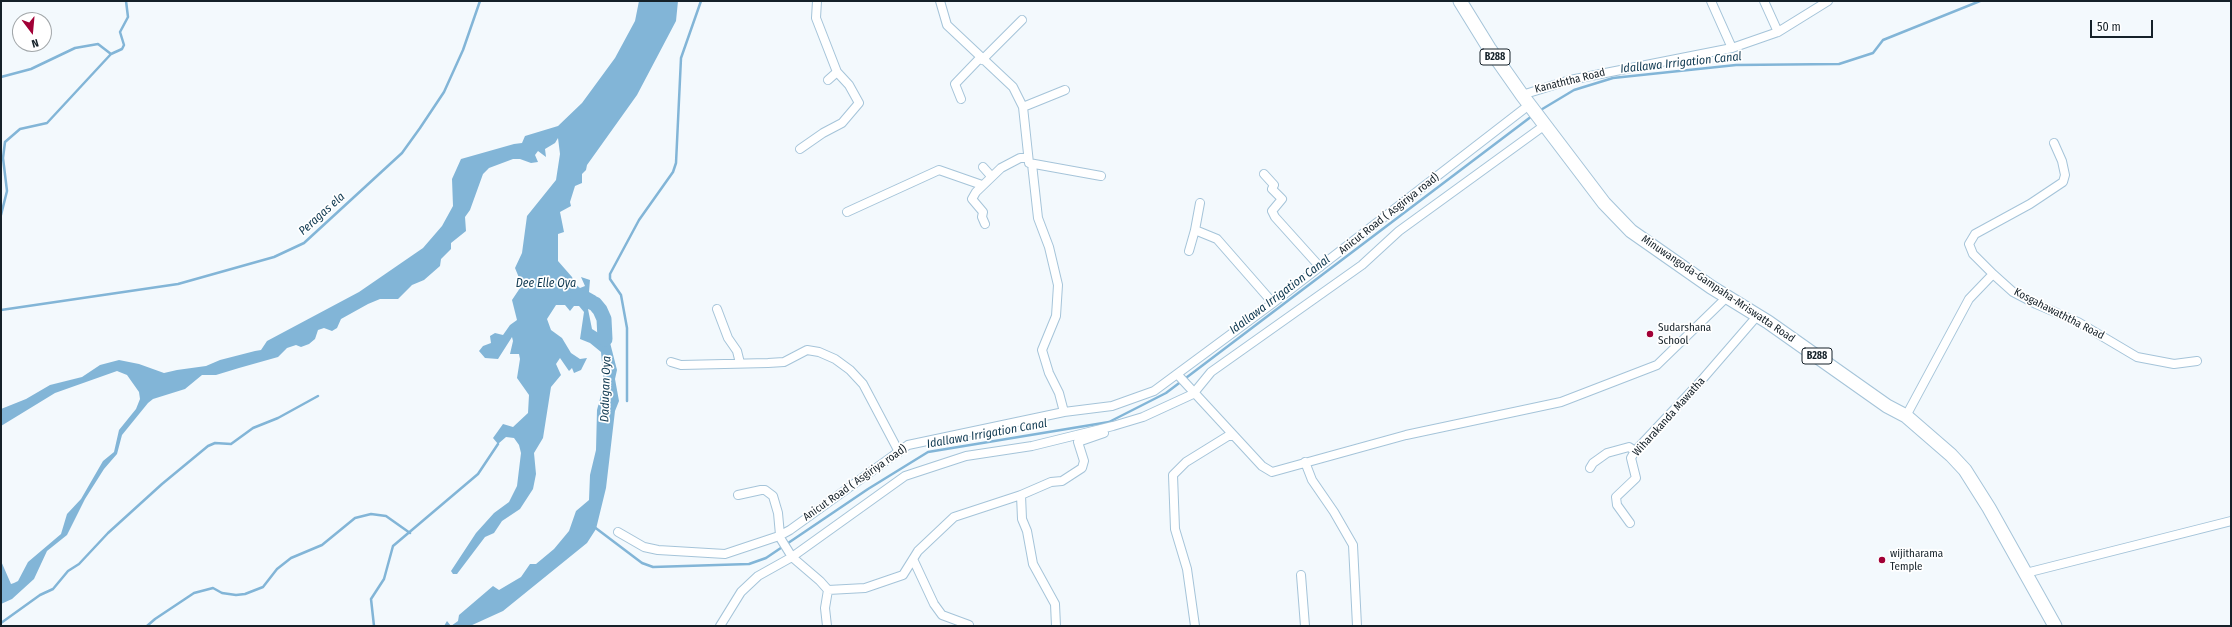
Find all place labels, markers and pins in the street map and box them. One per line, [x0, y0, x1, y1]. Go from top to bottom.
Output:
place label: Sudarshana School [1658, 321, 1711, 347]
marker: Sudarshana School [1645, 329, 1655, 339]
place label: wijitharama Temple [1890, 547, 1943, 573]
marker: wijitharama Temple [1877, 555, 1887, 565]

